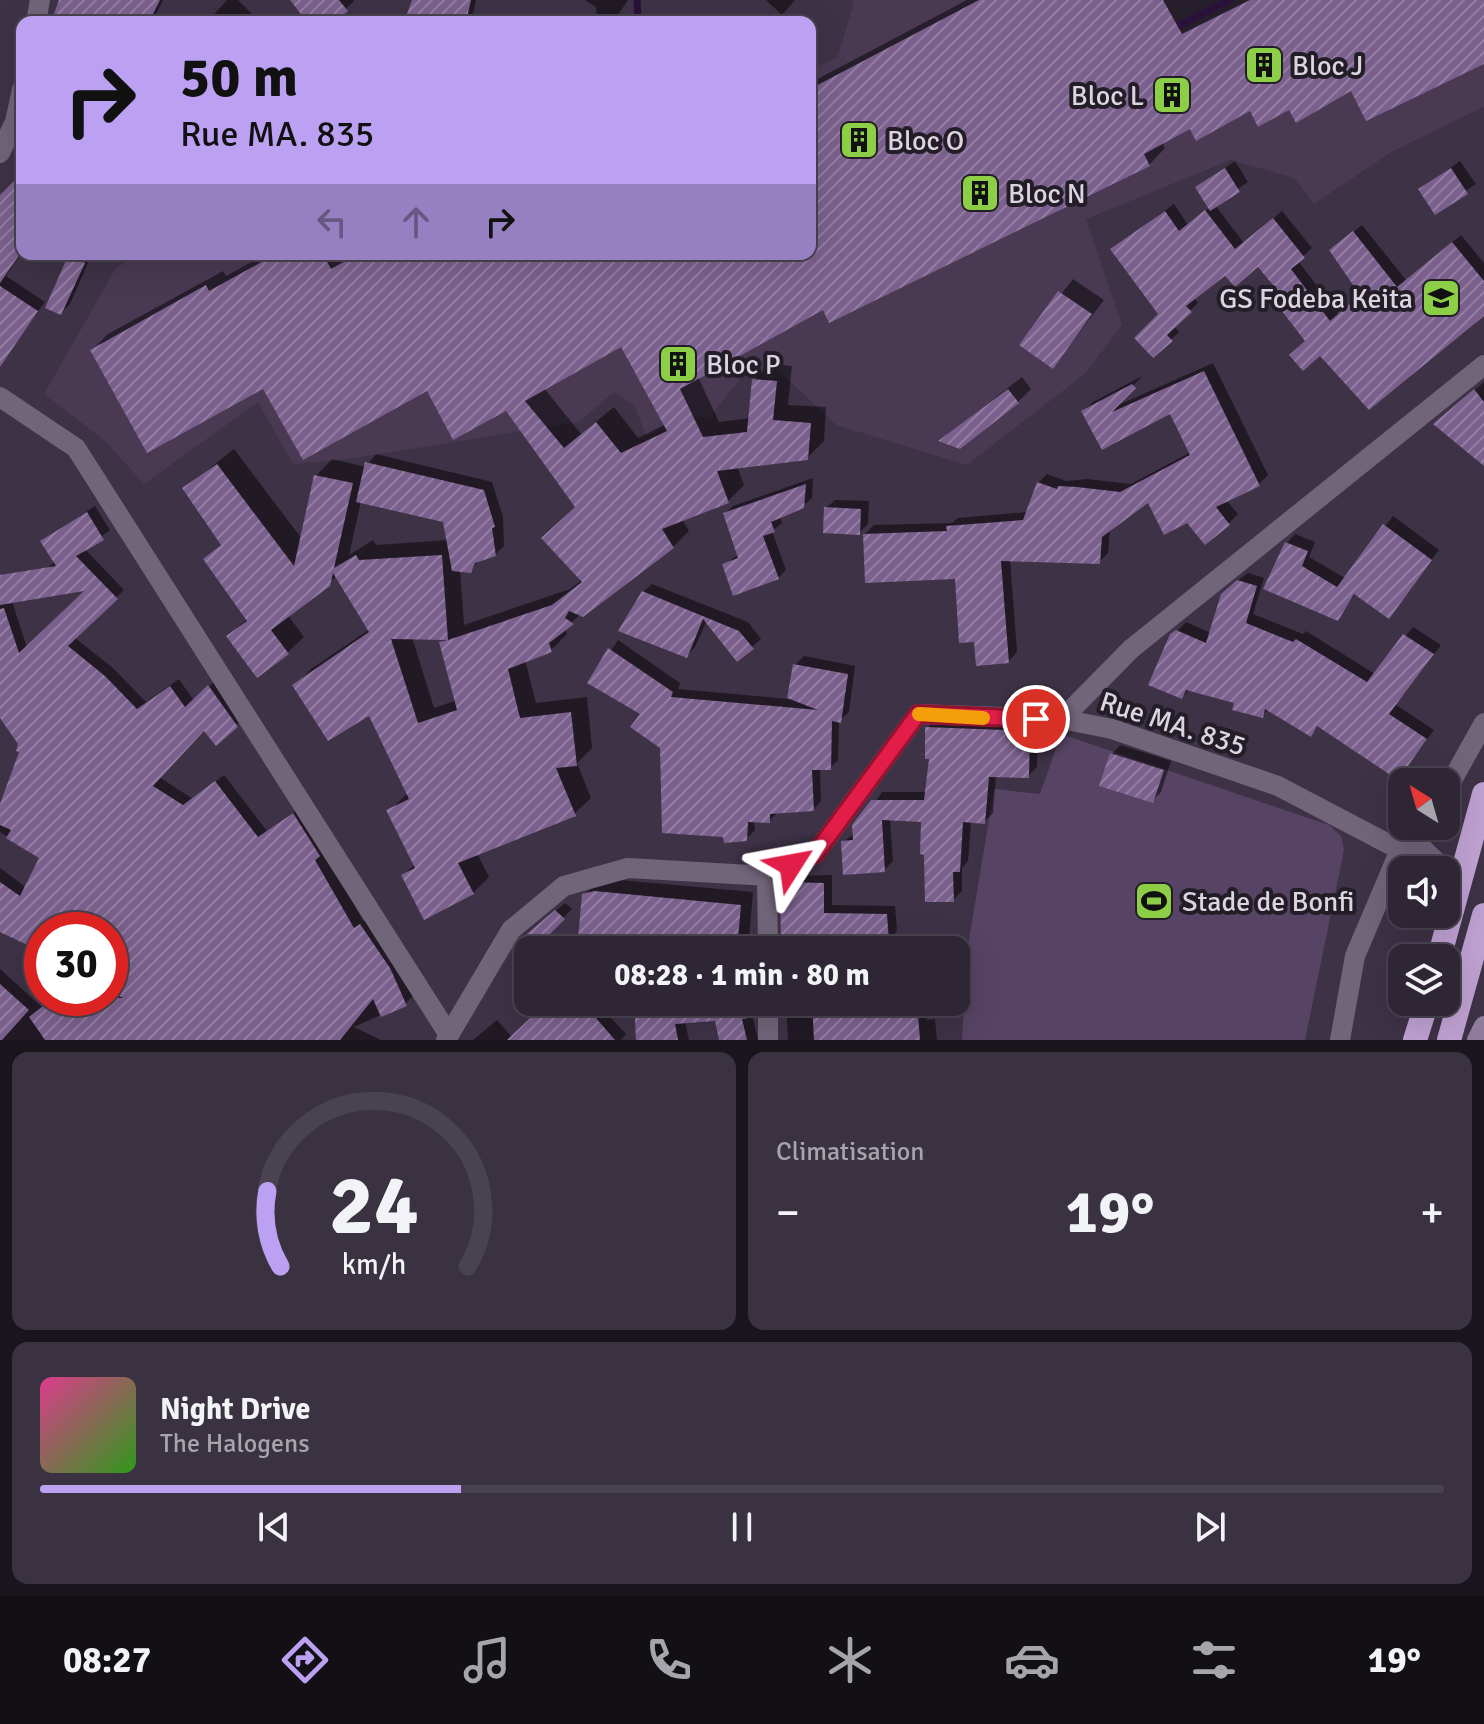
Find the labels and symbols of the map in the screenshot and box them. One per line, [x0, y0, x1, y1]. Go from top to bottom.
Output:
building icon: Bloc J [1243, 44, 1285, 86]
place label: Bloc J [1292, 49, 1363, 83]
building icon: Bloc L [1151, 74, 1193, 116]
place label: Bloc L [1071, 79, 1144, 113]
building icon: Bloc O [838, 119, 880, 161]
place label: Bloc O [887, 124, 964, 158]
building icon: Bloc N [959, 172, 1001, 214]
place label: Bloc N [1008, 177, 1086, 211]
school or university icon: GS Fodeba Keita [1420, 277, 1462, 319]
place label: GS Fodeba Keita [1219, 282, 1413, 316]
building icon: Bloc P [657, 343, 699, 385]
place label: Bloc P [706, 348, 781, 382]
street label: Rue MA. 835 [1095, 684, 1250, 763]
pin [1002, 685, 1070, 753]
north arrow [1388, 768, 1460, 840]
position arrow [749, 823, 833, 907]
sports icon: Stade de Bonfi [1133, 880, 1175, 922]
place label: Stade de Bonfi [1182, 885, 1355, 919]
speed limit sign: 30 [24, 912, 128, 1016]

